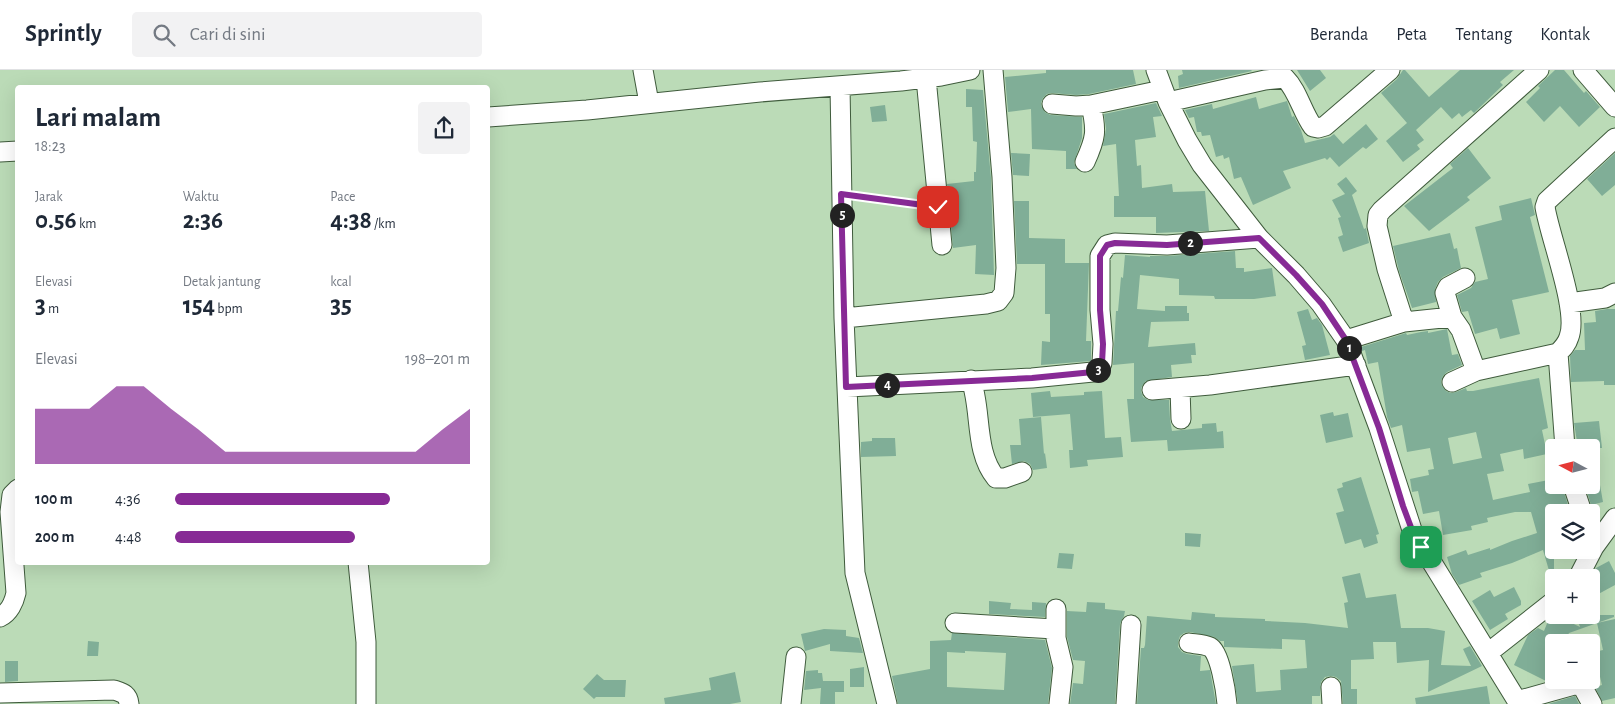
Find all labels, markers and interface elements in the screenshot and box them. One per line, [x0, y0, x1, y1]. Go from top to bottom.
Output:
search box [132, 12, 482, 57]
icon: search [150, 21, 178, 49]
text: Sprintly [25, 22, 102, 46]
text: Cari di sini [190, 25, 266, 44]
text: Beranda [1310, 26, 1368, 44]
text: Peta [1396, 26, 1427, 44]
text: Tentang [1455, 26, 1512, 44]
text: Kontak [1540, 26, 1590, 44]
button: share [418, 102, 470, 154]
text: Lari malam [35, 104, 161, 132]
text: 18:23 [35, 138, 66, 154]
pin [917, 186, 959, 228]
text: Jarak [35, 190, 63, 204]
text: Waktu [183, 190, 219, 204]
text: Pace [330, 190, 356, 204]
icon: check [924, 193, 952, 221]
pin: 5 [830, 202, 854, 228]
text: 0.56 [35, 208, 77, 233]
text: 2:36 [183, 208, 223, 233]
text: 4:38 [330, 208, 372, 233]
text: 5 [839, 208, 846, 222]
text: km [77, 217, 97, 231]
text: /km [372, 217, 396, 231]
pin: 2 [1178, 230, 1202, 256]
text: 2 [1187, 236, 1194, 250]
text: Elevasi [35, 275, 72, 289]
text: Detak jantung [183, 275, 261, 289]
text: kcal [330, 275, 352, 289]
text: 3 [35, 293, 46, 318]
text: 154 [183, 293, 215, 318]
text: 35 [330, 293, 352, 318]
text: m [46, 302, 59, 316]
text: bpm [215, 302, 243, 316]
pin: 1 [1336, 336, 1362, 360]
text: 1 [1347, 341, 1352, 355]
text: Elevasi [35, 351, 78, 367]
text: 198–201 m [405, 351, 470, 367]
pin: 3 [1086, 358, 1110, 382]
text: 3 [1095, 363, 1102, 377]
pin: 4 [874, 372, 900, 398]
text: 4 [884, 378, 891, 392]
north arrow [1545, 439, 1600, 494]
map controls [1545, 439, 1600, 689]
text: 100 m [35, 491, 73, 507]
text: 4:36 [115, 491, 140, 507]
button: layers [1545, 504, 1600, 559]
pin [1400, 526, 1442, 568]
text: 200 m [35, 529, 75, 545]
text: 4:48 [115, 529, 142, 545]
icon: arrive [1407, 533, 1435, 561]
button: + [1545, 569, 1600, 624]
button: − [1545, 634, 1600, 689]

